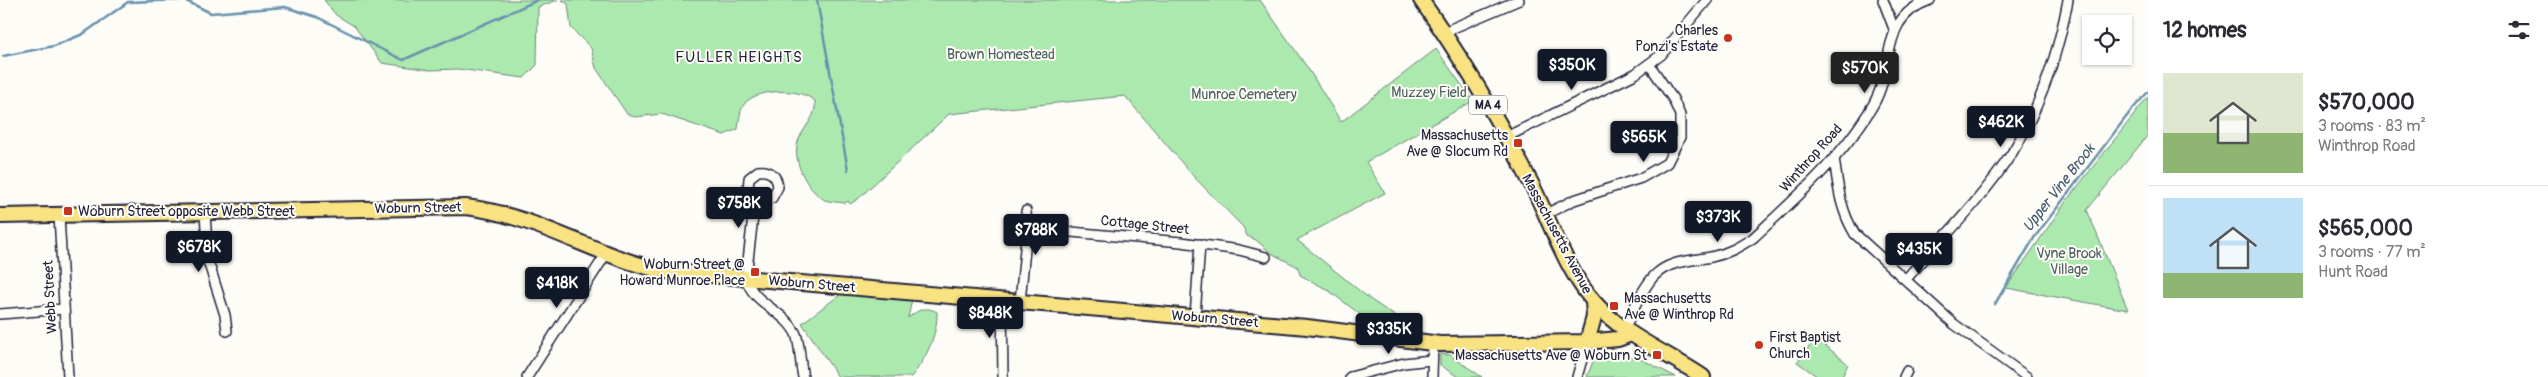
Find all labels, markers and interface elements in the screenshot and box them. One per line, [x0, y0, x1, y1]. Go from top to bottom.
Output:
map controls [2082, 15, 2132, 65]
button: locate [2082, 15, 2132, 65]
icon: filters [2505, 16, 2533, 44]
text: 12 homes [2163, 17, 2246, 44]
place label: Charles Ponzi’s Estate [1635, 22, 1719, 55]
marker: Charles Ponzi’s Estate [1722, 32, 1734, 44]
park label: Brown Homestead [947, 46, 1055, 63]
district label: FULLER HEIGHTS [675, 48, 803, 67]
pin: $350K [1537, 48, 1607, 91]
pin: $570K [1830, 52, 1900, 94]
text: $350K [1549, 55, 1595, 75]
text: $570K [1842, 58, 1888, 78]
park label: Muzzey Field [1391, 84, 1467, 101]
park label: Munroe Cemetery [1191, 86, 1297, 103]
text: $570,000 [2318, 89, 2415, 116]
icon: home [2203, 93, 2263, 153]
road number: MA 4 [1469, 96, 1507, 114]
pin: $462K [1966, 106, 2036, 148]
text: $462K [1978, 112, 2024, 132]
text: 3 rooms · 83 m² [2318, 116, 2426, 136]
pin: $565K [1609, 120, 1679, 163]
street label: Winthrop Road [1776, 121, 1846, 195]
place label: Massachusetts Ave @ Slocum Rd [1406, 127, 1509, 160]
text: $565K [1622, 127, 1666, 147]
text: Winthrop Road [2318, 136, 2416, 156]
marker: Massachusetts Ave @ Slocum Rd [1512, 137, 1524, 149]
water label: Upper Vine Brook [2019, 139, 2100, 236]
street label: Massachusetts Avenue [1518, 171, 1596, 297]
pin: $758K [704, 186, 774, 229]
text: $758K [717, 193, 761, 213]
street label: Woburn Street [374, 199, 462, 217]
pin: $373K [1683, 200, 1753, 243]
place label: Woburn Street opposite Webb Street [78, 203, 295, 220]
marker: Woburn Street opposite Webb Street [62, 205, 74, 217]
text: $373K [1696, 207, 1740, 227]
street label: Cottage Street [1100, 212, 1190, 238]
pin: $788K [1001, 214, 1071, 256]
text: $565,000 [2318, 215, 2413, 242]
icon: home [2203, 218, 2263, 278]
text: $788K [1015, 220, 1057, 240]
pin: $678K [164, 230, 234, 273]
pin: $435K [1884, 232, 1954, 275]
text: $678K [177, 237, 221, 257]
text: $435K [1896, 239, 1942, 259]
text: 3 rooms · 77 m² [2318, 242, 2426, 262]
park label: Vyne Brook Village [2036, 245, 2102, 278]
place label: Woburn Street @ Howard Munroe Place [619, 256, 745, 289]
street label: Webb Street [40, 259, 60, 334]
text: Hunt Road [2318, 262, 2388, 282]
pin: $418K [522, 266, 592, 309]
marker: Woburn Street @ Howard Munroe Place [749, 266, 761, 278]
street label: Woburn Street [768, 272, 857, 296]
text: $418K [536, 273, 578, 293]
place label: Massachusetts Ave @ Winthrop Rd [1624, 290, 1734, 323]
pin: $848K [955, 296, 1025, 339]
marker: Massachusetts Ave @ Winthrop Rd [1608, 300, 1620, 312]
text: $848K [968, 303, 1012, 323]
street label: Woburn Street [1171, 307, 1260, 331]
pin: $335K [1354, 312, 1424, 355]
text: $335K [1367, 319, 1411, 339]
place label: First Baptist Church [1769, 329, 1841, 362]
marker: First Baptist Church [1753, 339, 1765, 351]
place label: Massachusetts Ave @ Woburn St [1455, 347, 1647, 364]
marker: Massachusetts Ave @ Woburn St [1651, 349, 1663, 361]

